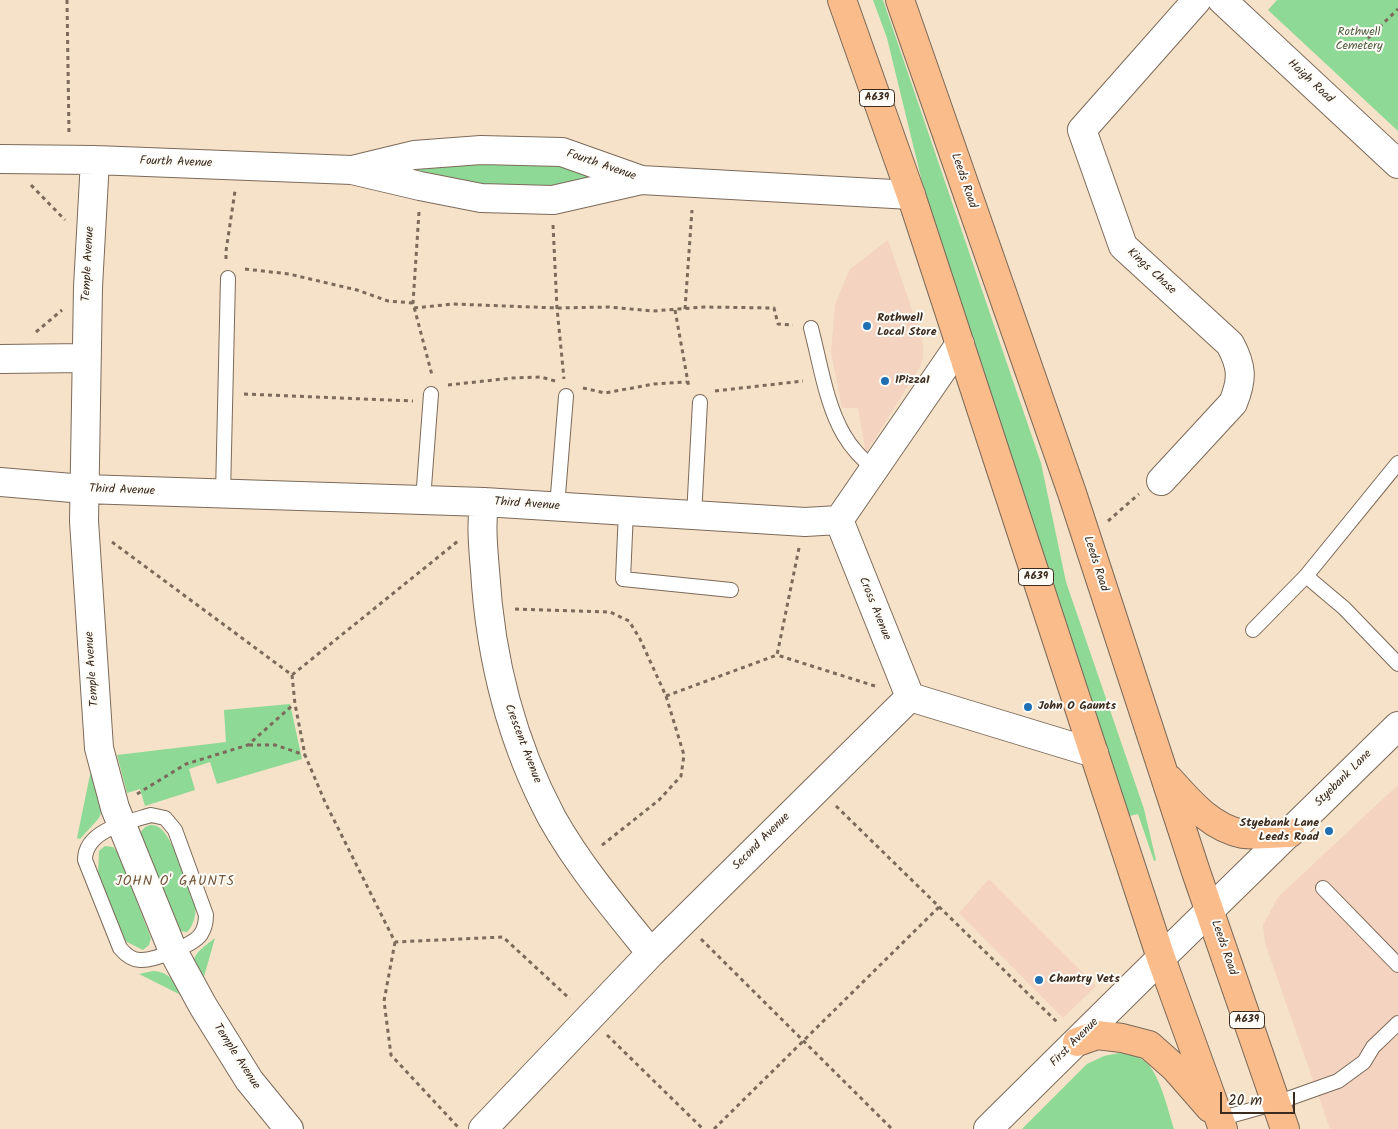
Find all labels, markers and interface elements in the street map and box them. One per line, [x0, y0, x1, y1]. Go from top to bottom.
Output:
park label: Rothwell Cemetery [1335, 26, 1383, 54]
street label: Haigh Road [1284, 57, 1336, 107]
road number: A639 [860, 90, 894, 106]
street label: Fourth Avenue [564, 147, 638, 185]
street label: Leeds Road [947, 152, 979, 210]
street label: Fourth Avenue [139, 155, 213, 171]
street label: Temple Avenue [80, 226, 98, 302]
street label: Kings Chase [1124, 246, 1178, 298]
place label: Rothwell Local Store [877, 312, 937, 340]
marker: Rothwell Local Store [861, 320, 873, 332]
place label: 1Pizza1 [895, 374, 930, 388]
marker: 1Pizza1 [879, 375, 891, 387]
street label: Third Avenue [89, 483, 155, 499]
street label: Third Avenue [494, 496, 560, 514]
street label: Leeds Road [1079, 535, 1111, 593]
road number: A639 [1018, 568, 1054, 586]
street label: Cross Avenue [855, 575, 893, 643]
street label: Temple Avenue [83, 631, 103, 707]
place label: John O Gaunts [1038, 700, 1116, 714]
marker: John O Gaunts [1022, 701, 1034, 713]
street label: Crescent Avenue [500, 702, 544, 786]
street label: Styebank Lane [1312, 747, 1376, 811]
street label: Second Avenue [730, 810, 794, 874]
place label: Styebank Lane Leeds Road [1240, 817, 1319, 845]
marker: Styebank Lane Leeds Road [1323, 825, 1335, 837]
district label: JOHN O' GAUNTS [113, 875, 237, 891]
street label: Leeds Road [1207, 919, 1239, 977]
place label: Chantry Vets [1049, 973, 1120, 987]
marker: Chantry Vets [1033, 974, 1045, 986]
road number: A639 [1230, 1012, 1264, 1028]
street label: First Avenue [1048, 1016, 1102, 1070]
street label: Temple Avenue [209, 1021, 263, 1093]
scale bar [1223, 1082, 1298, 1114]
text: 20 m [1228, 1089, 1262, 1113]

